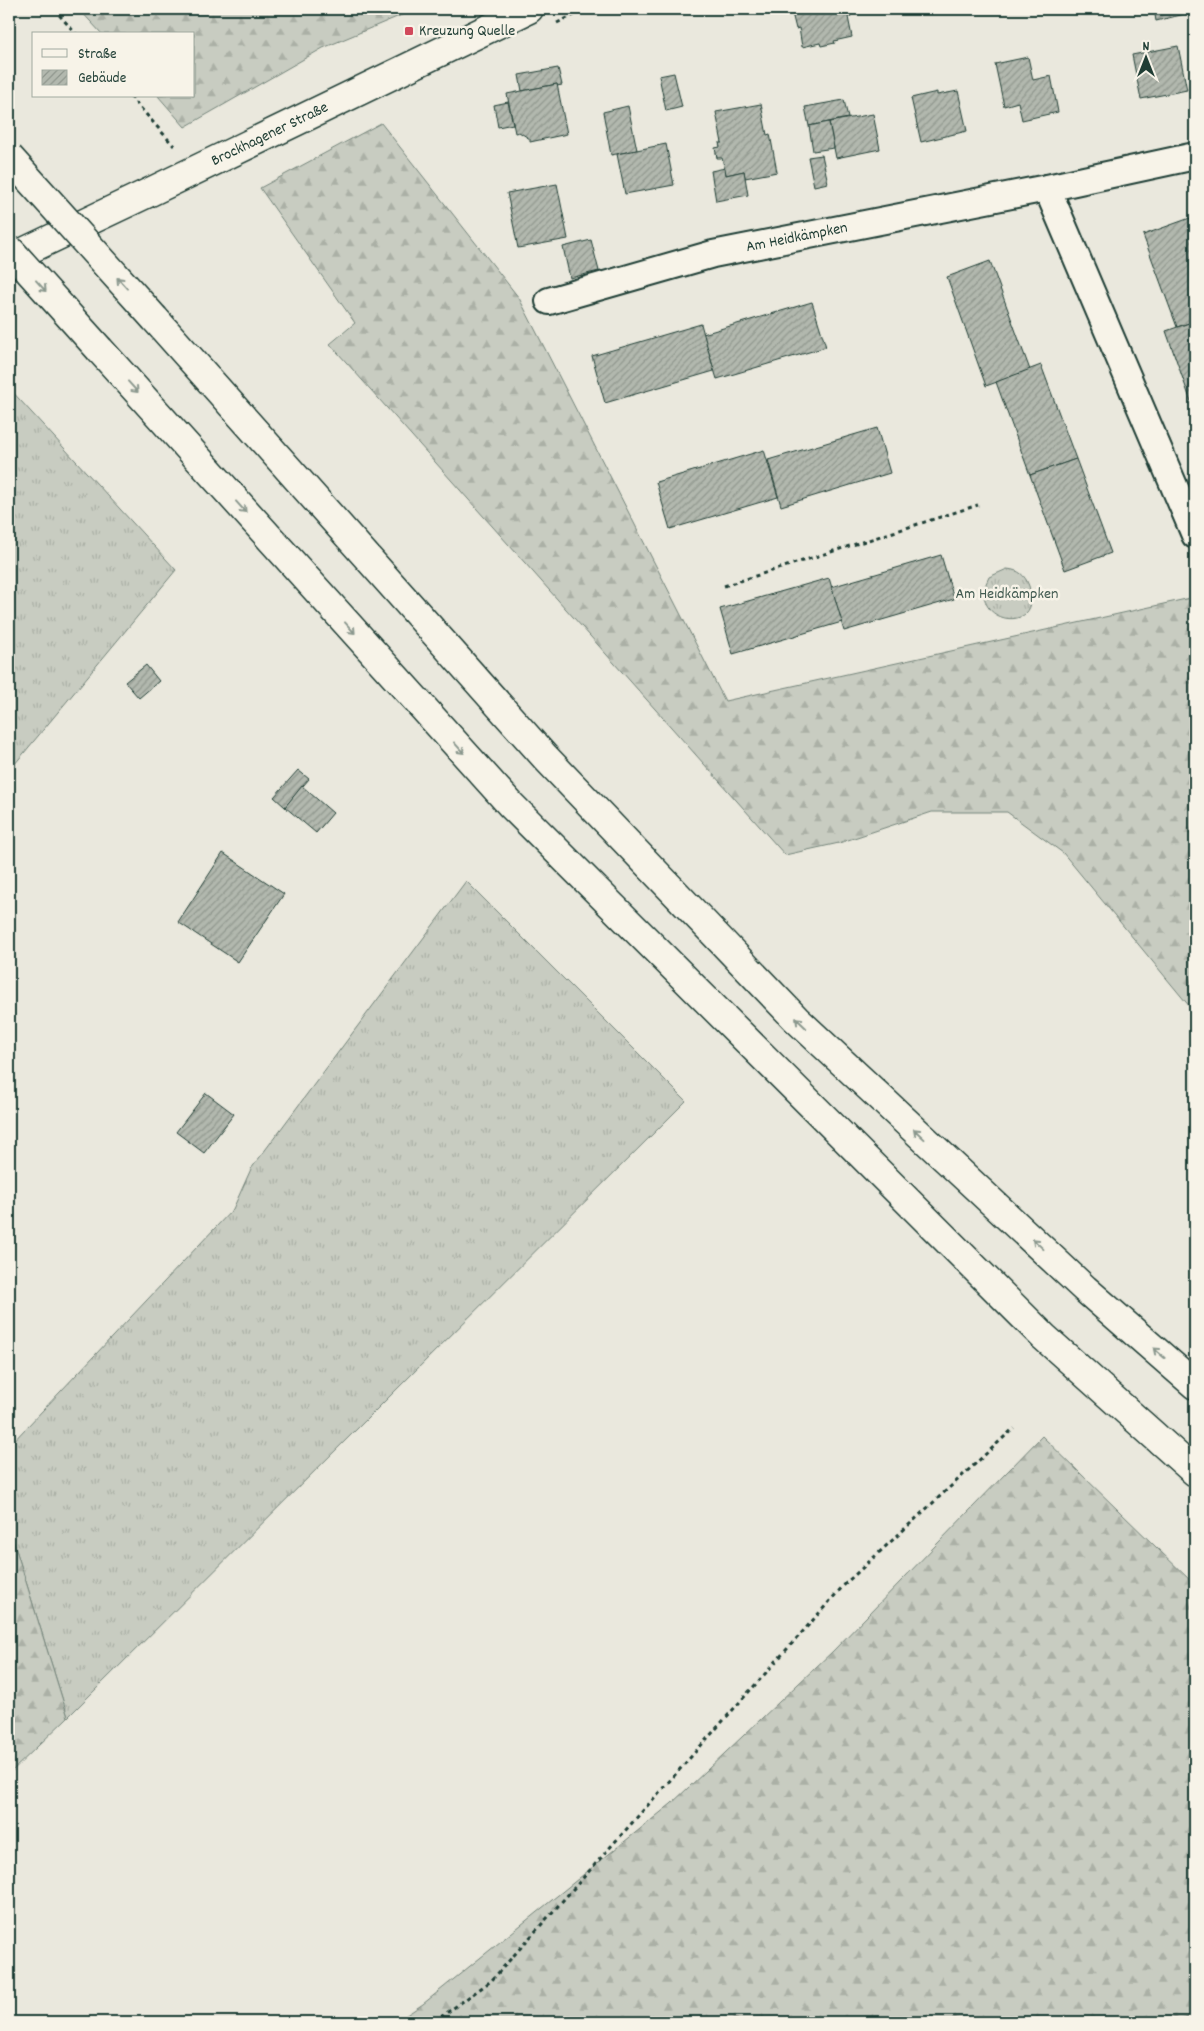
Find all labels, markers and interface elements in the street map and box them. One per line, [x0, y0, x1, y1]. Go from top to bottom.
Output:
place label: Kreuzung Quelle [419, 20, 515, 43]
marker: Kreuzung Quelle [403, 25, 415, 37]
legend [32, 32, 195, 98]
north arrow [1122, 32, 1172, 82]
text: N [1143, 37, 1150, 57]
text: Straße [78, 44, 117, 66]
text: Gebäude [78, 68, 127, 90]
street label: Brockhagener Straße [207, 96, 332, 172]
street label: Am Heidkämpken [744, 216, 850, 259]
one-way arrow [116, 277, 128, 290]
one-way arrow [36, 279, 47, 292]
one-way arrow [127, 380, 138, 393]
one-way arrow [236, 501, 247, 514]
park label: Am Heidkämpken [956, 583, 1058, 606]
one-way arrow [345, 621, 356, 634]
one-way arrow [454, 742, 465, 755]
one-way arrow [794, 1017, 807, 1029]
one-way arrow [913, 1128, 926, 1139]
one-way arrow [1032, 1238, 1044, 1250]
one-way arrow [1152, 1347, 1165, 1359]

